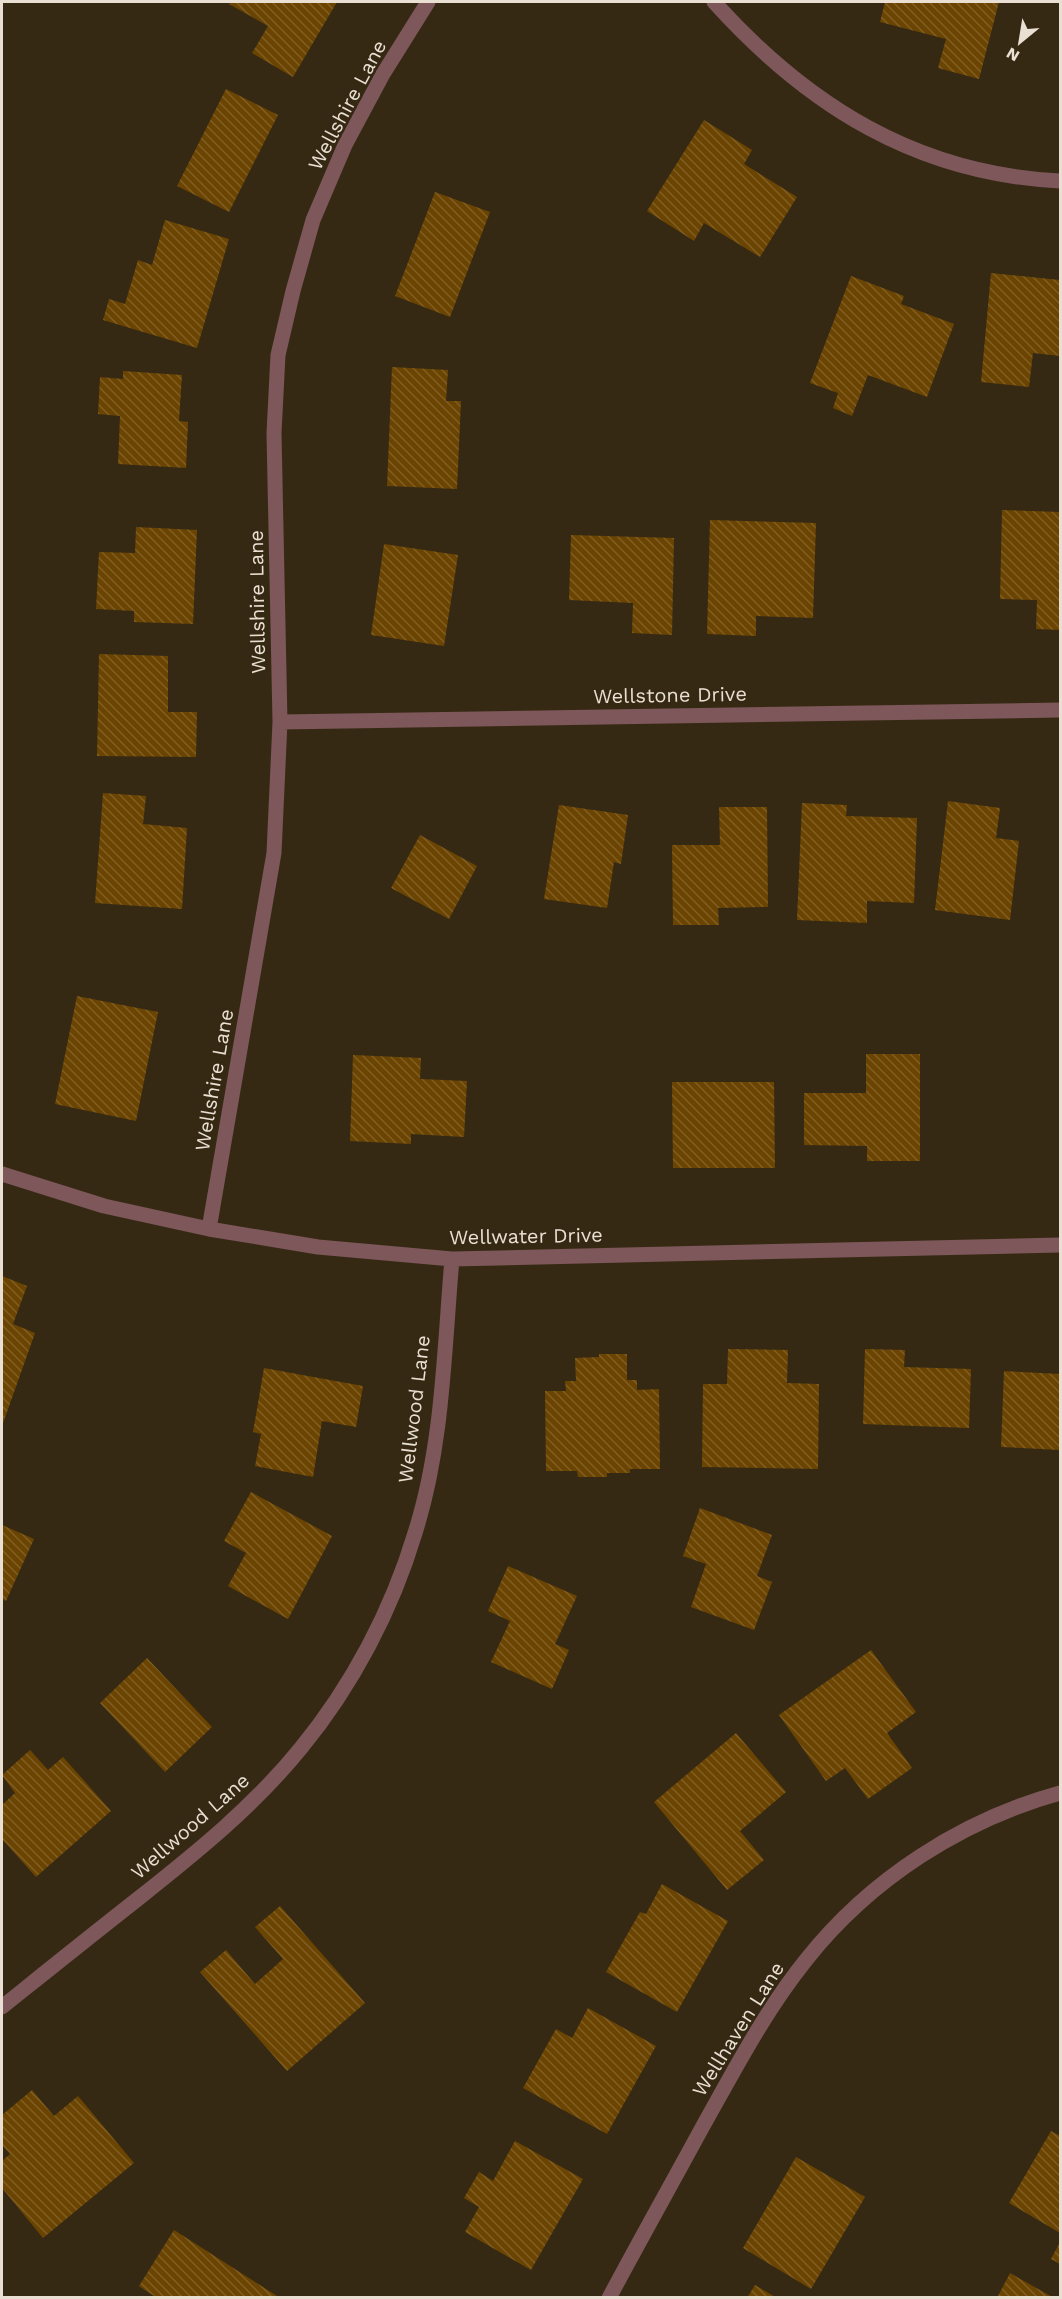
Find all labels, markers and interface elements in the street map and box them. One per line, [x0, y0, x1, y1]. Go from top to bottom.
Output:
north arrow [990, 12, 1050, 72]
street label: Wellshire Lane [303, 36, 391, 174]
text: N [1003, 43, 1023, 66]
street label: Wellshire Lane [244, 530, 270, 674]
street label: Wellstone Drive [593, 682, 747, 708]
street label: Wellshire Lane [190, 1007, 238, 1153]
street label: Wellwater Drive [449, 1223, 603, 1249]
street label: Wellwood Lane [393, 1334, 435, 1484]
street label: Wellwood Lane [126, 1768, 254, 1884]
street label: Wellhaven Lane [687, 1957, 789, 2101]

